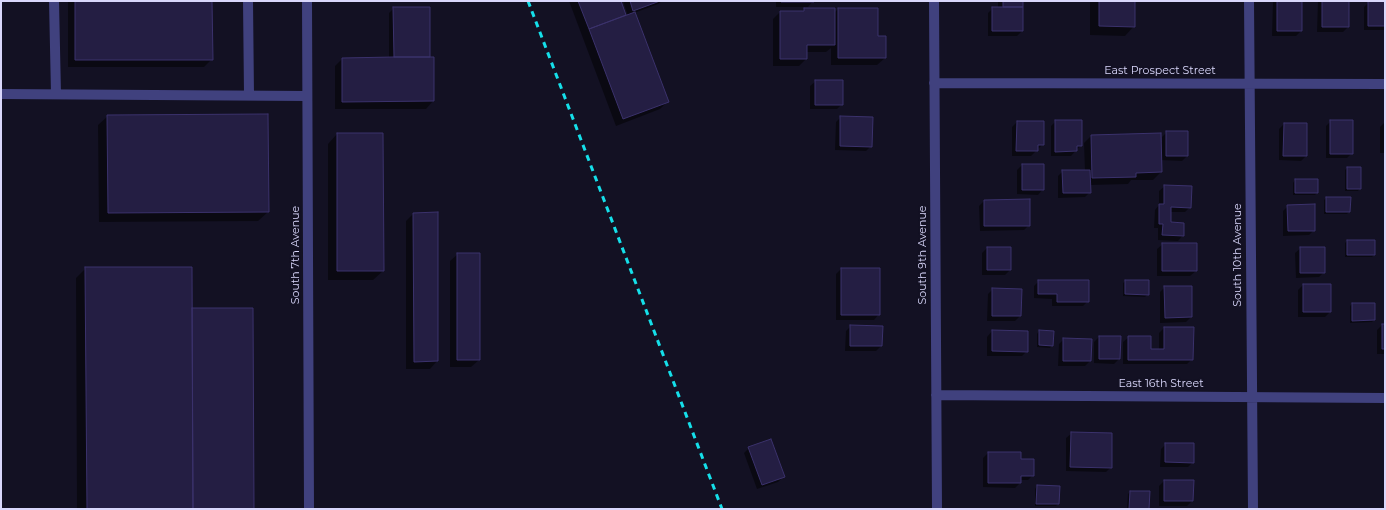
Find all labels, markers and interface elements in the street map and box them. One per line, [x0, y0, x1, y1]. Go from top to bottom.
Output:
street label: East Prospect Street [1104, 64, 1216, 78]
street label: South 10th Avenue [1231, 203, 1245, 307]
street label: South 7th Avenue [289, 206, 303, 304]
street label: South 9th Avenue [916, 206, 930, 304]
street label: East 16th Street [1118, 377, 1204, 391]

